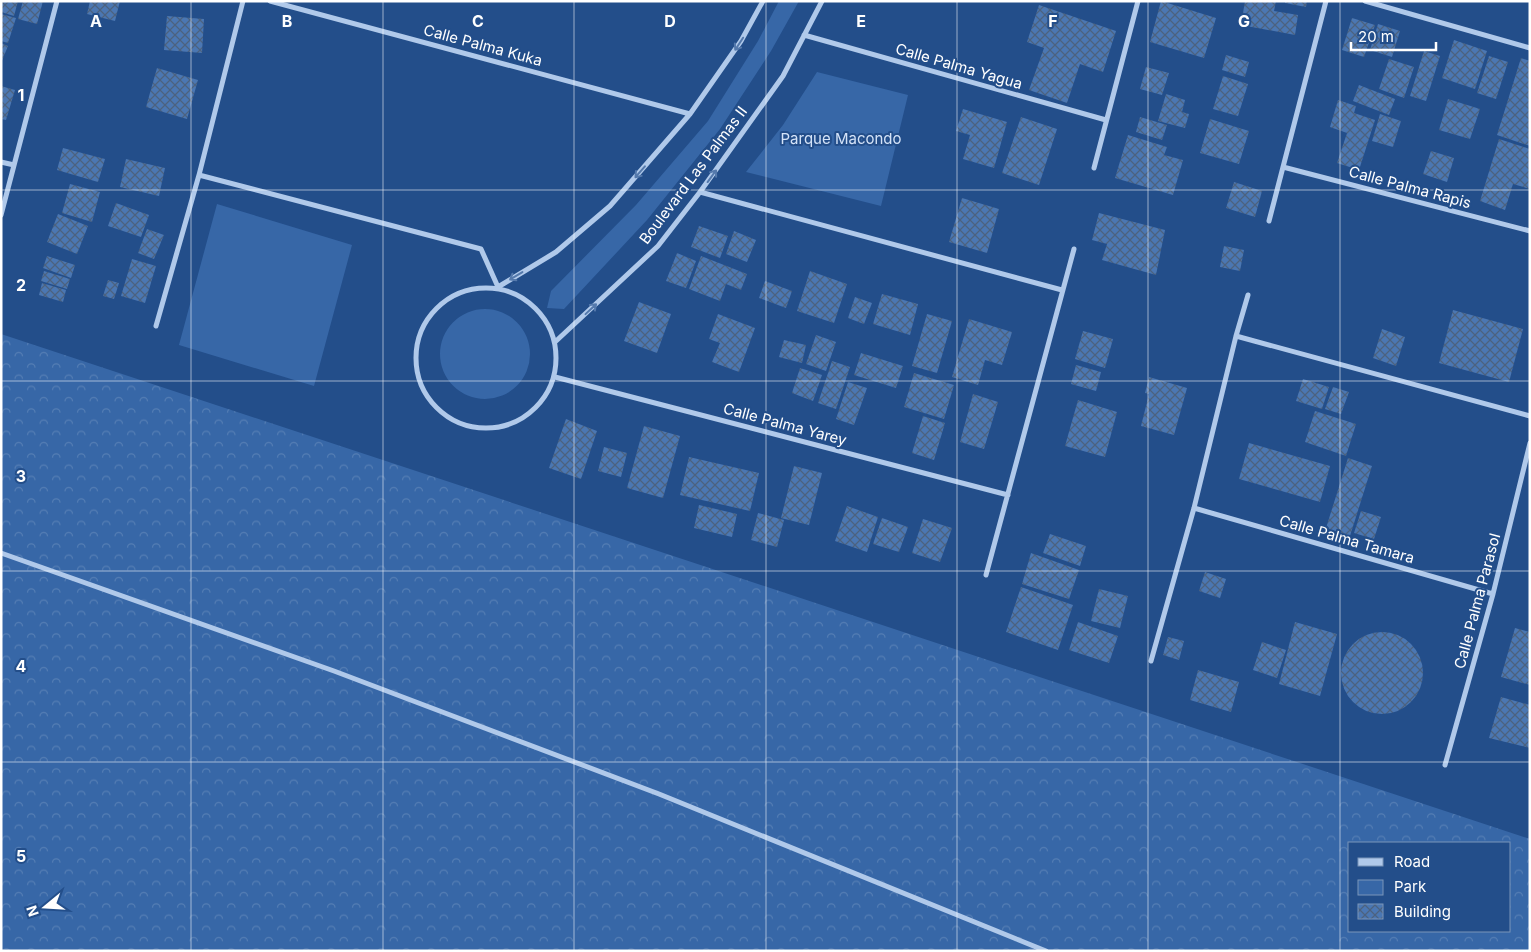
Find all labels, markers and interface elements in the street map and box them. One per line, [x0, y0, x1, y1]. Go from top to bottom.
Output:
text: A [90, 11, 102, 31]
text: B [282, 11, 292, 31]
text: D [664, 11, 676, 31]
text: E [856, 11, 866, 31]
text: F [1048, 11, 1058, 31]
text: G [1238, 11, 1250, 31]
scale bar [1351, 20, 1436, 52]
street label: Calle Palma Kuka [422, 21, 544, 69]
text: 20 m [1358, 27, 1394, 46]
one-way arrow [734, 36, 744, 50]
street label: Calle Palma Yagua [893, 39, 1025, 93]
text: 1 [18, 85, 24, 105]
street label: Boulevard Las Palmas II [635, 102, 751, 248]
park label: Parque Macondo [781, 129, 902, 148]
street label: Calle Palma Rapis [1347, 162, 1473, 212]
one-way arrow [634, 165, 645, 178]
one-way arrow [707, 169, 717, 183]
one-way arrow [510, 271, 524, 281]
text: 2 [16, 275, 26, 295]
one-way arrow [585, 303, 597, 315]
street label: Calle Palma Yarey [721, 398, 849, 450]
text: 3 [16, 466, 26, 486]
street label: Calle Palma Tamara [1277, 511, 1417, 567]
street label: Calle Palma Parasol [1450, 531, 1504, 671]
text: 4 [16, 656, 27, 676]
legend [1348, 842, 1511, 932]
text: 5 [16, 846, 26, 866]
text: Road [1394, 852, 1430, 871]
text: Park [1394, 877, 1427, 896]
north arrow [20, 882, 70, 932]
text: Building [1394, 902, 1451, 921]
text: N [22, 903, 42, 919]

